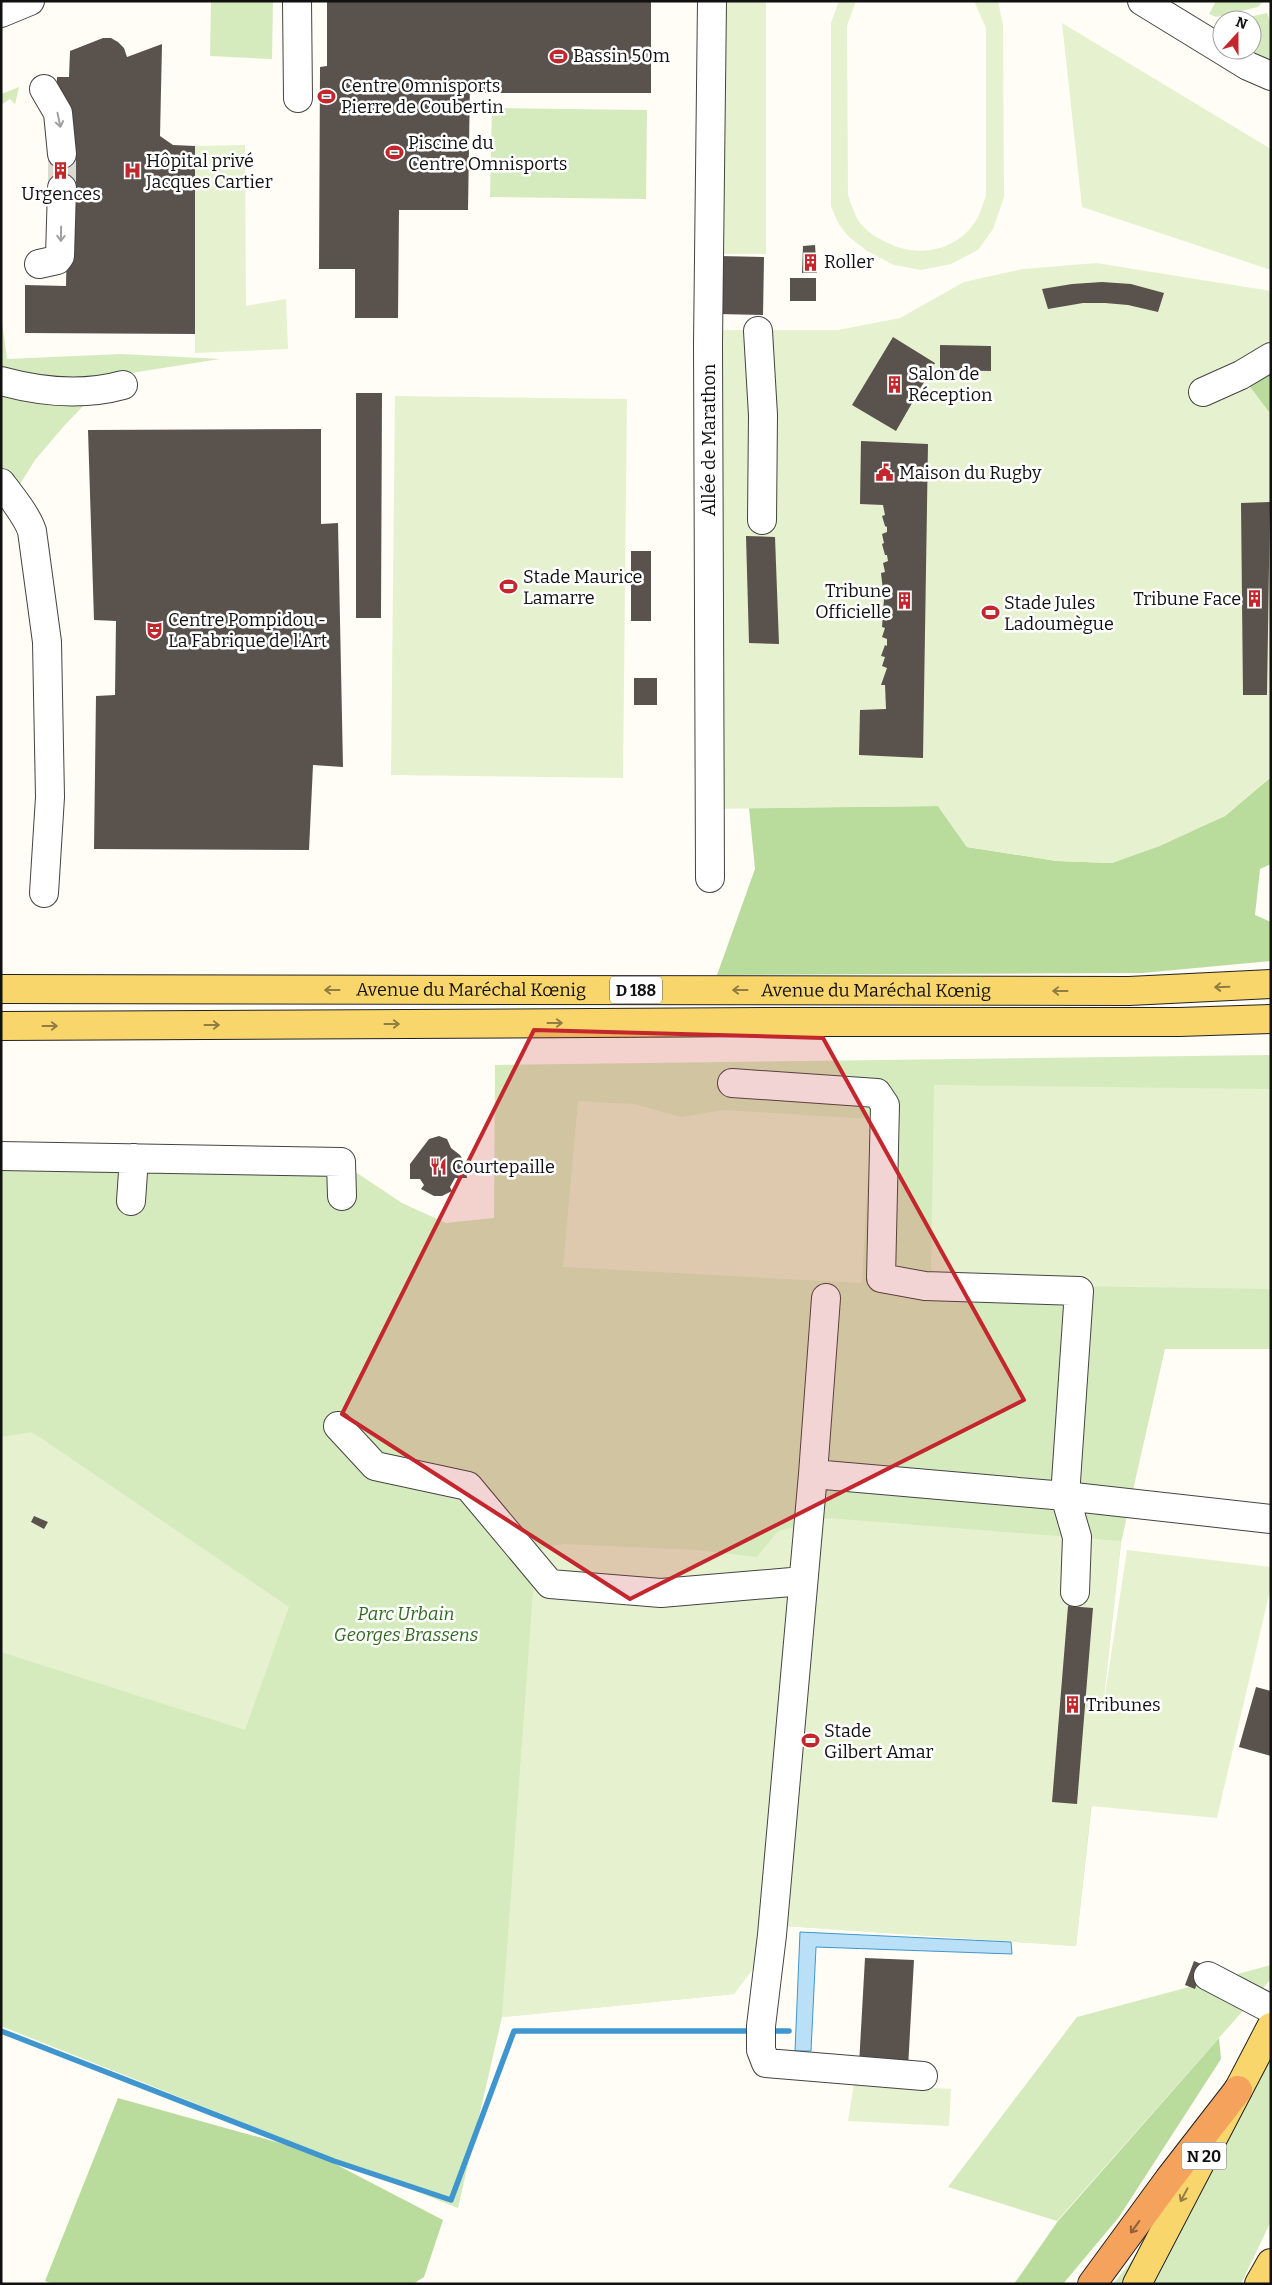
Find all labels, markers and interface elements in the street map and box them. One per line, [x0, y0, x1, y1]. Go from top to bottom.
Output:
north arrow [1212, 10, 1262, 60]
text: N [1233, 13, 1250, 33]
place label: Bassin 50m [573, 45, 670, 67]
sports icon: Bassin 50m [549, 46, 569, 66]
place label: Centre Omnisports Pierre de Coubertin [341, 75, 504, 118]
sports icon: Centre Omnisports Pierre de Coubertin [317, 86, 337, 106]
one-way arrow [55, 112, 64, 128]
place label: Piscine du Centre Omnisports [408, 132, 567, 175]
sports icon: Piscine du Centre Omnisports [384, 143, 404, 163]
place label: Hôpital privé Jacques Cartier [145, 150, 273, 193]
building icon: Urgences [51, 161, 71, 181]
hospital icon: Hôpital privé Jacques Cartier [122, 161, 142, 181]
place label: Urgences [21, 183, 101, 205]
one-way arrow [56, 226, 65, 242]
place label: Roller [824, 251, 874, 273]
building icon: Roller [800, 252, 820, 272]
street label: Allée de Marathon [698, 363, 720, 516]
place label: Salon de Réception [908, 363, 993, 406]
building icon: Salon de Réception [884, 374, 904, 394]
place label: Maison du Rugby [899, 462, 1042, 484]
public building icon: Maison du Rugby [875, 463, 895, 483]
place label: Stade Maurice Lamarre [523, 566, 642, 609]
sports icon: Stade Maurice Lamarre [499, 577, 519, 597]
place label: Tribune Officielle [815, 580, 891, 623]
place label: Tribune Face [1133, 588, 1241, 610]
building icon: Tribune Face [1245, 589, 1265, 609]
building icon: Tribune Officielle [895, 591, 915, 611]
place label: Stade Jules Ladoumègue [1004, 592, 1114, 635]
sports icon: Stade Jules Ladoumègue [980, 603, 1000, 623]
place label: Centre Pompidou - La Fabrique de l'Art [168, 609, 328, 652]
theatre icon: Centre Pompidou - La Fabrique de l'Art [144, 620, 164, 640]
road number: D 188 [610, 976, 662, 1004]
street label: Avenue du Maréchal Kœnig [356, 979, 586, 1001]
street label: Avenue du Maréchal Kœnig [761, 979, 991, 1002]
one-way arrow [1214, 982, 1230, 991]
one-way arrow [324, 985, 340, 995]
one-way arrow [732, 985, 748, 995]
one-way arrow [1052, 986, 1068, 996]
one-way arrow [546, 1018, 563, 1028]
one-way arrow [384, 1019, 400, 1029]
one-way arrow [204, 1020, 220, 1030]
one-way arrow [42, 1021, 58, 1031]
place label: Courtepaille [452, 1156, 555, 1178]
restaurant icon: Courtepaille [428, 1157, 448, 1177]
park label: Parc Urbain Georges Brassens [334, 1603, 479, 1646]
place label: Tribunes [1086, 1694, 1161, 1716]
building icon: Tribunes [1062, 1695, 1082, 1715]
place label: Stade Gilbert Amar [824, 1720, 934, 1763]
sports icon: Stade Gilbert Amar [800, 1731, 820, 1751]
road number: N 20 [1182, 2142, 1226, 2170]
one-way arrow [1179, 2187, 1188, 2202]
one-way arrow [1130, 2219, 1140, 2233]

